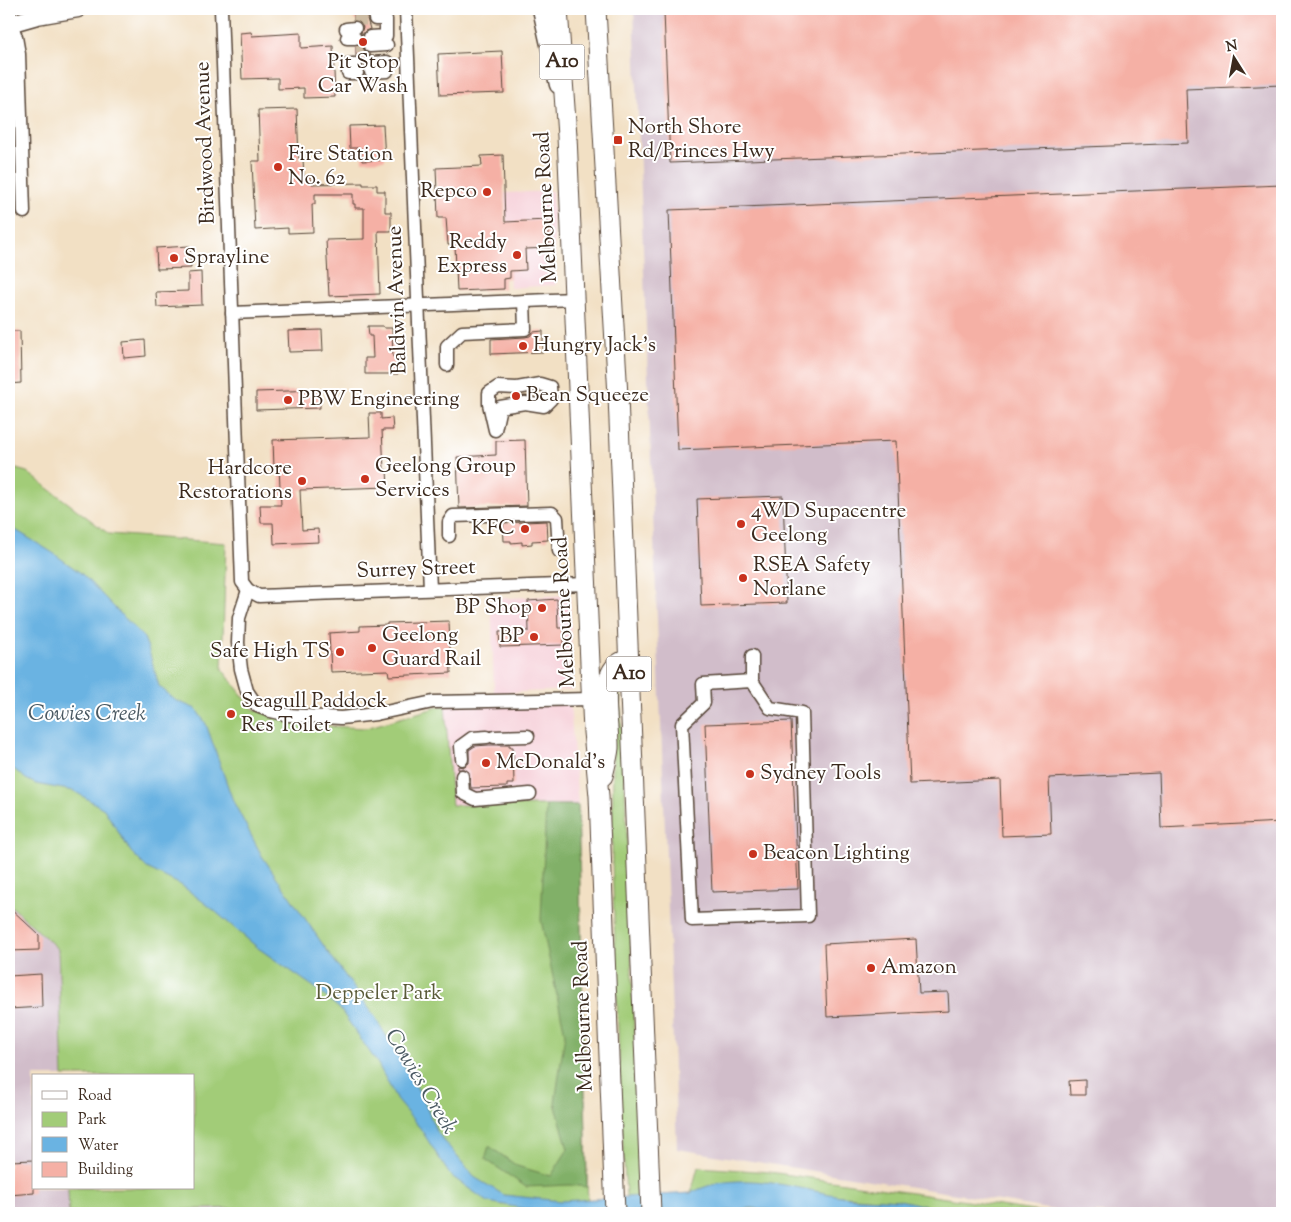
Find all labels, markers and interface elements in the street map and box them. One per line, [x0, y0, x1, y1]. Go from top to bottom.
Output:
north arrow [1208, 32, 1258, 82]
marker: Pit Stop Car Wash [357, 36, 369, 48]
text: N [1225, 36, 1239, 58]
road number: A10 [540, 44, 584, 80]
place label: Pit Stop Car Wash [318, 48, 408, 102]
street label: Birdwood Avenue [188, 61, 224, 225]
place label: North Shore Rd/Princes Hwy [628, 113, 775, 167]
street label: Melbourne Road [528, 131, 566, 283]
marker: North Shore Rd/Princes Hwy [612, 134, 624, 146]
place label: Fire Station No. 62 [288, 140, 393, 194]
marker: Fire Station No. 62 [272, 161, 284, 173]
place label: Repco [420, 177, 477, 207]
marker: Repco [481, 186, 493, 198]
street label: Baldwin Avenue [380, 225, 416, 375]
place label: Reddy Express [437, 228, 508, 282]
place label: Sprayline [184, 243, 270, 273]
marker: Reddy Express [511, 249, 523, 261]
marker: Sprayline [168, 252, 180, 264]
place label: Hungry Jack's [533, 331, 656, 361]
marker: Hungry Jack's [517, 340, 529, 352]
place label: Bean Squeeze [526, 381, 649, 411]
place label: PBW Engineering [298, 385, 459, 415]
marker: Bean Squeeze [510, 390, 522, 402]
marker: PBW Engineering [282, 394, 294, 406]
place label: Geelong Group Services [375, 452, 516, 506]
place label: Hardcore Restorations [178, 454, 292, 508]
marker: Geelong Group Services [359, 473, 371, 485]
marker: Hardcore Restorations [296, 475, 308, 487]
place label: 4WD Supacentre Geelong [751, 497, 906, 551]
place label: KFC [471, 514, 515, 544]
marker: 4WD Supacentre Geelong [735, 518, 747, 530]
marker: KFC [519, 523, 531, 535]
street label: Melbourne Road [546, 536, 584, 688]
place label: RSEA Safety Norlane [753, 551, 871, 605]
street label: Surrey Street [356, 553, 476, 587]
marker: RSEA Safety Norlane [737, 572, 749, 584]
place label: BP Shop [455, 593, 532, 623]
marker: BP Shop [536, 602, 548, 614]
place label: Geelong Guard Rail [382, 621, 482, 675]
place label: BP [499, 622, 524, 652]
marker: BP [528, 631, 540, 643]
place label: Safe High TS [210, 637, 330, 667]
marker: Geelong Guard Rail [366, 642, 378, 654]
marker: Safe High TS [334, 646, 346, 658]
road number: A10 [606, 656, 652, 692]
place label: Seagull Paddock Res Toilet [241, 687, 388, 741]
water label: Cowies Creek [28, 699, 146, 731]
marker: Seagull Paddock Res Toilet [225, 708, 237, 720]
place label: McDonald's [496, 748, 605, 778]
marker: McDonald's [480, 757, 492, 769]
place label: Sydney Tools [760, 759, 881, 789]
marker: Sydney Tools [744, 768, 756, 780]
place label: Beacon Lighting [763, 839, 910, 869]
marker: Beacon Lighting [747, 848, 759, 860]
street label: Melbourne Road [566, 940, 602, 1092]
place label: Amazon [881, 953, 957, 983]
marker: Amazon [865, 962, 877, 974]
park label: Deppeler Park [316, 979, 443, 1009]
water label: Cowies Creek [376, 1023, 464, 1141]
legend [32, 1074, 195, 1190]
text: Road [78, 1086, 112, 1107]
text: Park [78, 1110, 107, 1131]
text: Water [78, 1136, 119, 1157]
text: Building [78, 1160, 133, 1181]

